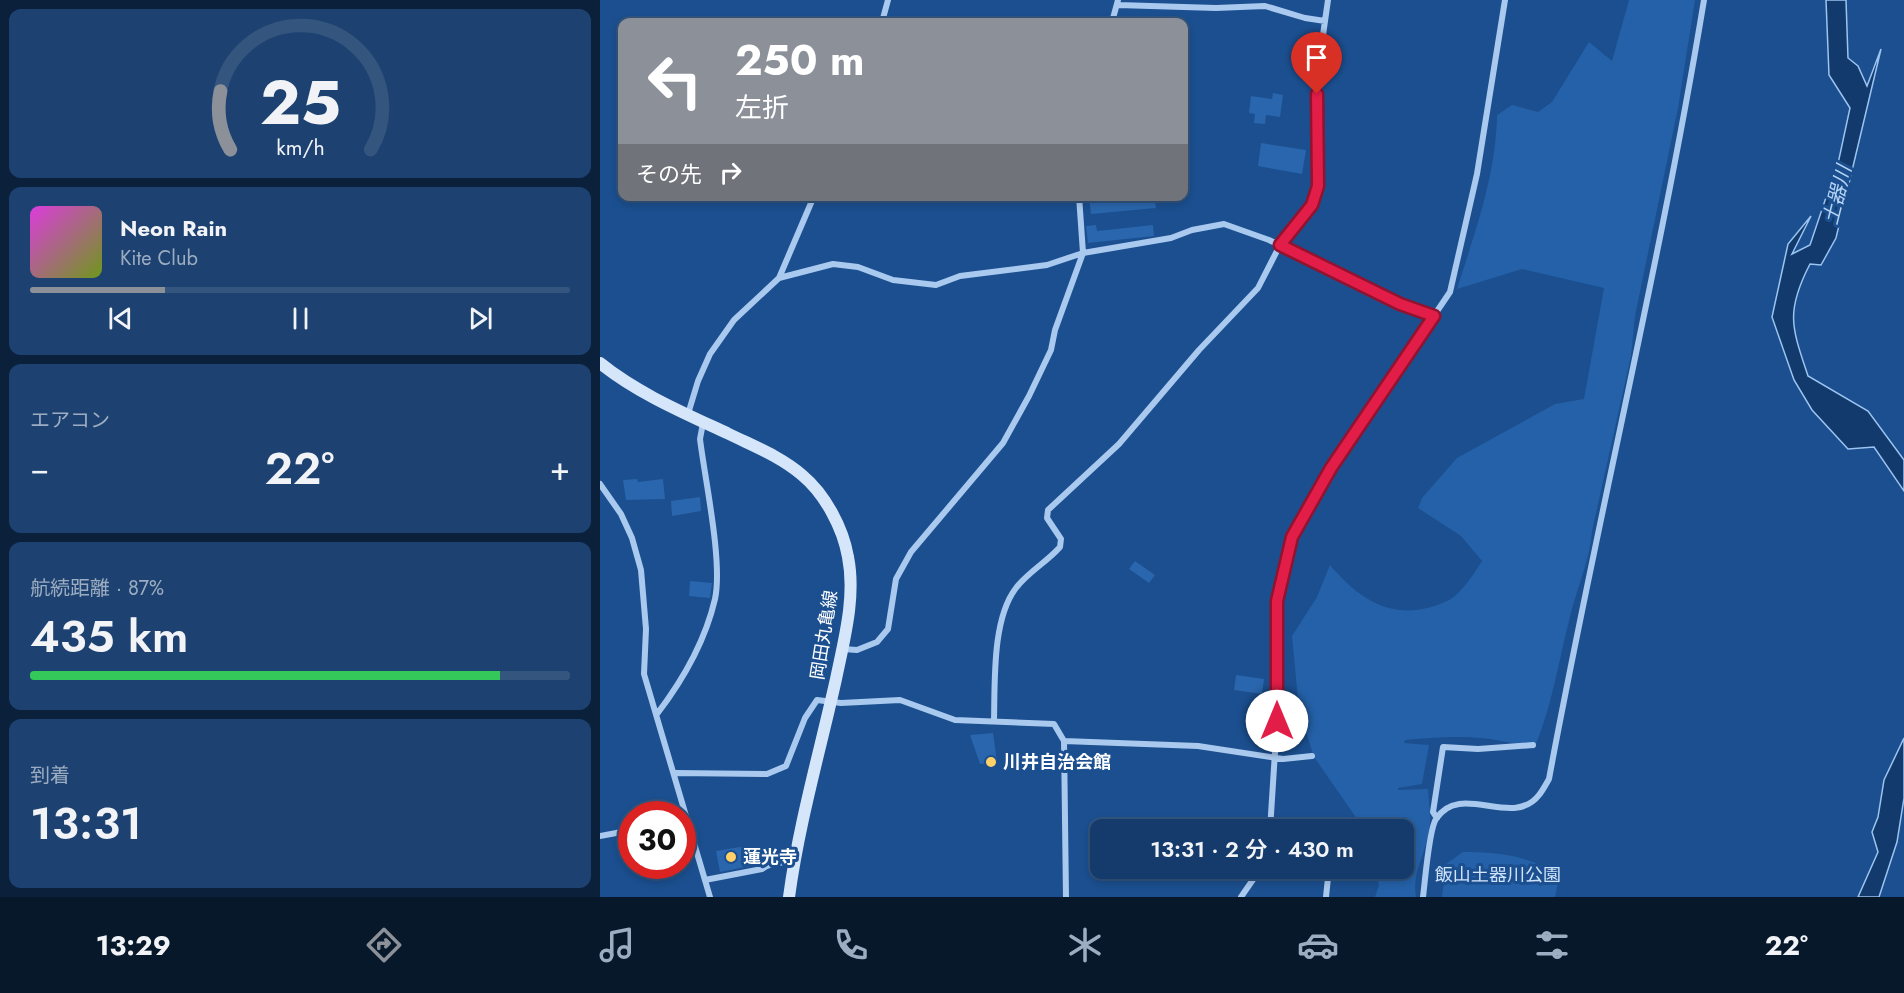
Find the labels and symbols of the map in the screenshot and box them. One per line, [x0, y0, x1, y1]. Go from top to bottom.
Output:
pin [1291, 32, 1342, 94]
water label: 土器川 [1816, 161, 1859, 228]
street label: 岡田丸亀線 [804, 589, 844, 681]
position arrow [1245, 689, 1309, 753]
place label: 川井自治会館 [1003, 749, 1111, 775]
marker: 川井自治会館 [984, 755, 998, 769]
speed limit sign: 30 [618, 801, 696, 879]
place label: 蓮光寺 [743, 844, 797, 870]
marker: 蓮光寺 [724, 850, 738, 864]
park label: 飯山土器川公園 [1435, 862, 1561, 888]

